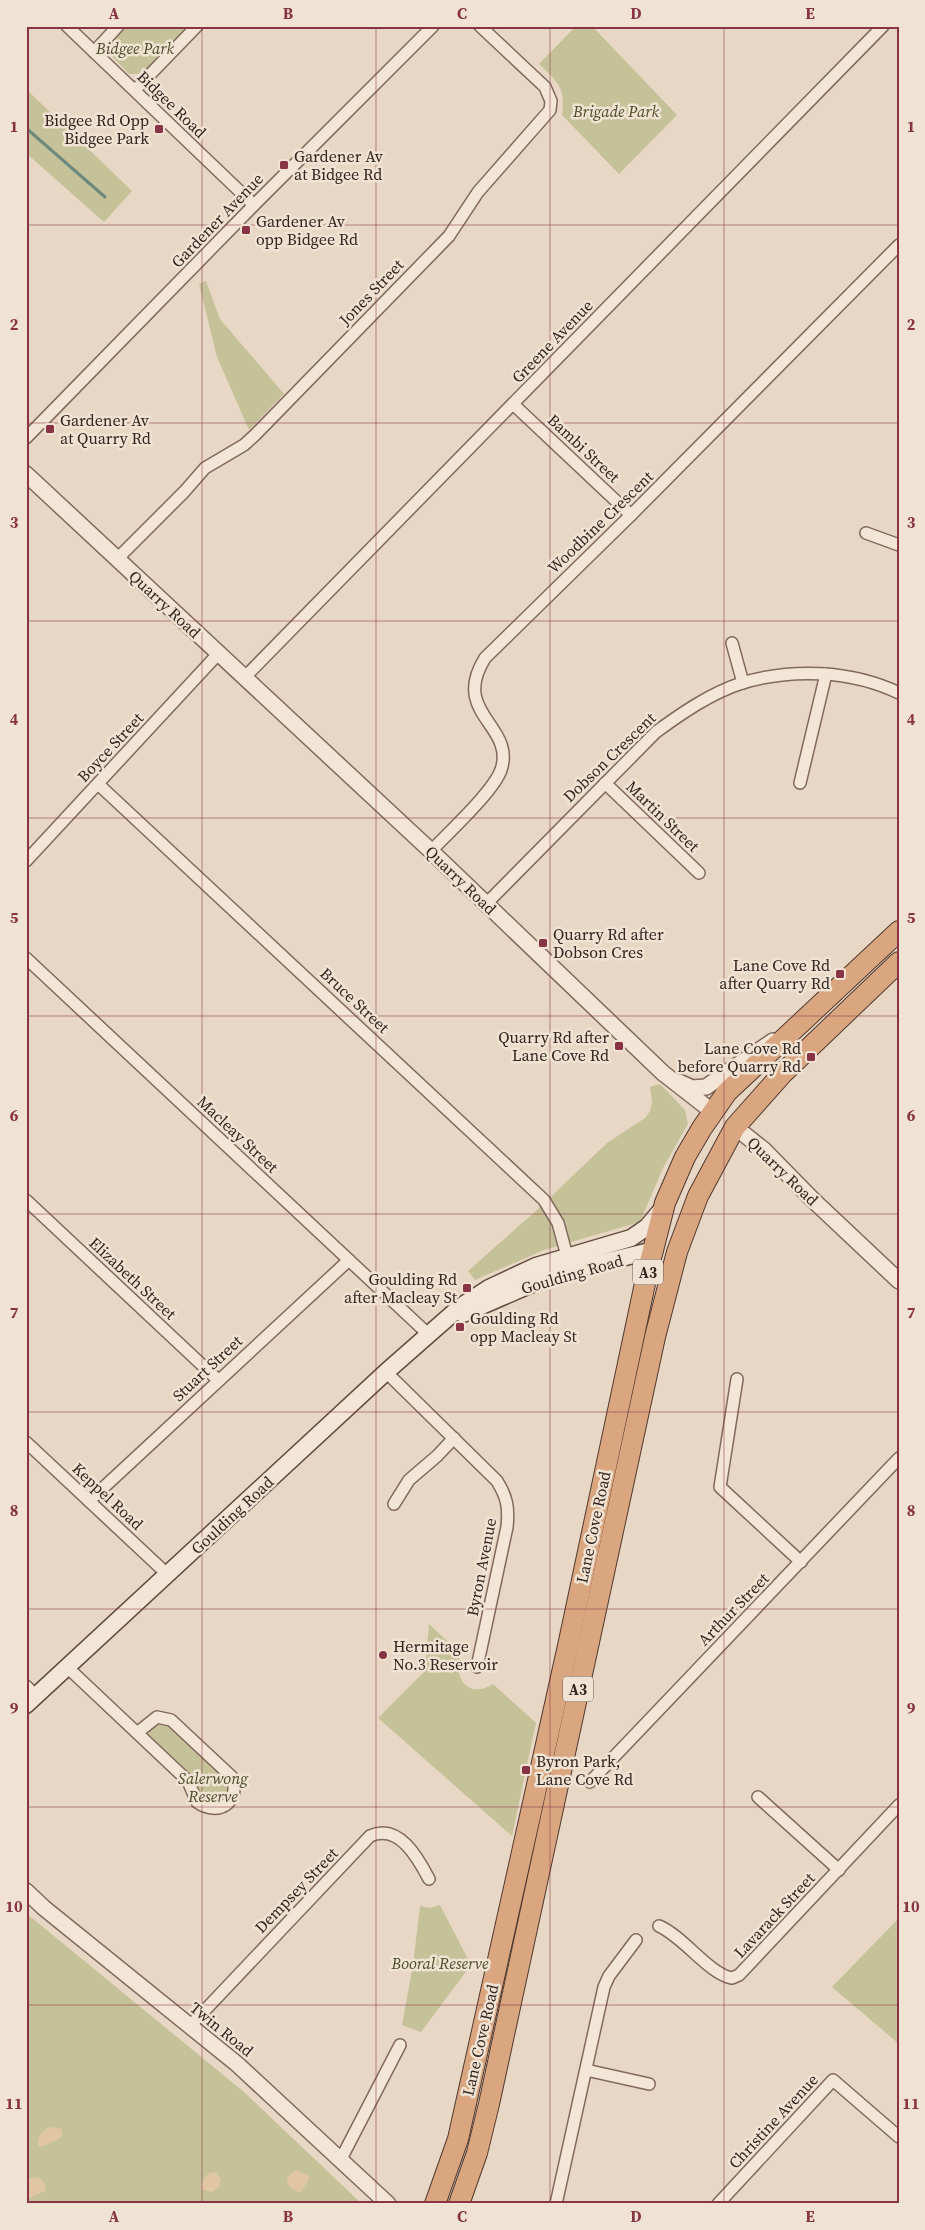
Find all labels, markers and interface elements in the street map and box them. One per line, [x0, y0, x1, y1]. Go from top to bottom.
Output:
text: A [109, 2, 120, 24]
text: B [283, 2, 294, 24]
text: C [457, 2, 467, 24]
text: D [630, 2, 642, 24]
text: E [805, 2, 815, 24]
park label: Bidgee Park [95, 37, 174, 59]
street label: Bidgee Road [133, 65, 211, 143]
park label: Brigade Park [572, 100, 659, 122]
place label: Bidgee Rd Opp Bidgee Park [44, 109, 149, 149]
text: 1 [10, 115, 18, 137]
text: 1 [907, 115, 915, 137]
marker: Bidgee Rd Opp Bidgee Park [153, 123, 165, 135]
place label: Gardener Av at Bidgee Rd [294, 145, 383, 185]
marker: Gardener Av at Bidgee Rd [278, 159, 290, 171]
street label: Gardener Avenue [166, 168, 268, 272]
place label: Gardener Av opp Bidgee Rd [256, 210, 358, 250]
marker: Gardener Av opp Bidgee Rd [240, 224, 252, 236]
street label: Jones Street [333, 253, 409, 331]
street label: Greene Avenue [507, 295, 597, 387]
text: 2 [10, 313, 19, 335]
text: 2 [907, 313, 916, 335]
place label: Gardener Av at Quarry Rd [60, 409, 151, 449]
street label: Bambi Street [543, 409, 626, 488]
marker: Gardener Av at Quarry Rd [44, 423, 56, 435]
street label: Woodbine Crescent [542, 465, 658, 578]
text: 3 [10, 511, 19, 533]
text: 3 [907, 511, 916, 533]
street label: Quarry Road [124, 565, 206, 643]
street label: Boyce Street [72, 707, 148, 787]
street label: Dobson Crescent [558, 707, 661, 807]
text: 4 [10, 708, 19, 730]
text: 4 [907, 708, 916, 730]
street label: Martin Street [622, 775, 705, 857]
street label: Quarry Road [421, 841, 501, 919]
text: 5 [10, 906, 19, 928]
text: 5 [907, 906, 916, 928]
place label: Quarry Rd after Dobson Cres [553, 923, 664, 963]
marker: Quarry Rd after Dobson Cres [537, 937, 549, 949]
place label: Lane Cove Rd after Quarry Rd [719, 954, 830, 994]
street label: Bruce Street [316, 962, 395, 1038]
marker: Lane Cove Rd after Quarry Rd [834, 968, 846, 980]
place label: Quarry Rd after Lane Cove Rd [498, 1026, 609, 1066]
place label: Lane Cove Rd before Quarry Rd [677, 1037, 801, 1077]
marker: Quarry Rd after Lane Cove Rd [613, 1040, 625, 1052]
marker: Lane Cove Rd before Quarry Rd [805, 1051, 817, 1063]
street label: Macleay Street [192, 1091, 284, 1178]
text: 6 [10, 1104, 19, 1126]
text: 6 [907, 1104, 916, 1126]
street label: Quarry Road [743, 1132, 823, 1210]
street label: Elizabeth Street [85, 1232, 182, 1325]
street label: Goulding Road [518, 1249, 626, 1299]
road number: A3 [633, 1260, 663, 1284]
place label: Goulding Rd after Macleay St [344, 1268, 458, 1308]
marker: Goulding Rd after Macleay St [461, 1282, 473, 1294]
text: 7 [10, 1301, 19, 1323]
text: 7 [907, 1301, 916, 1323]
place label: Goulding Rd opp Macleay St [470, 1307, 577, 1347]
marker: Goulding Rd opp Macleay St [454, 1321, 466, 1333]
street label: Stuart Street [167, 1329, 247, 1406]
street label: Keppel Road [68, 1457, 148, 1535]
street label: Lane Cove Road [570, 1469, 616, 1585]
street label: Goulding Road [186, 1471, 278, 1559]
text: 8 [10, 1499, 18, 1521]
text: 8 [907, 1499, 915, 1521]
street label: Byron Avenue [461, 1516, 501, 1618]
street label: Arthur Street [693, 1567, 774, 1650]
place label: Hermitage No.3 Reservoir [393, 1635, 498, 1675]
marker: Hermitage No.3 Reservoir [377, 1649, 389, 1661]
road number: A3 [563, 1676, 593, 1702]
text: 9 [10, 1697, 19, 1719]
text: 9 [907, 1697, 916, 1719]
place label: Byron Park, Lane Cove Rd [536, 1750, 633, 1790]
marker: Byron Park, Lane Cove Rd [520, 1764, 532, 1776]
park label: Salerwong Reserve [178, 1767, 249, 1807]
street label: Dempsey Street [249, 1842, 343, 1938]
street label: Lavarack Street [729, 1867, 820, 1963]
text: 10 [5, 1895, 23, 1917]
text: 10 [902, 1895, 920, 1917]
park label: Booral Reserve [391, 1952, 489, 1974]
street label: Lane Cove Road [456, 1982, 504, 2098]
street label: Twin Road [186, 1997, 258, 2061]
street label: Christine Avenue [723, 2069, 823, 2173]
text: 11 [5, 2092, 23, 2114]
text: 11 [902, 2092, 920, 2114]
text: A [109, 2205, 120, 2227]
text: B [283, 2205, 294, 2227]
text: C [457, 2205, 467, 2227]
text: D [630, 2205, 642, 2227]
text: E [805, 2205, 815, 2227]

